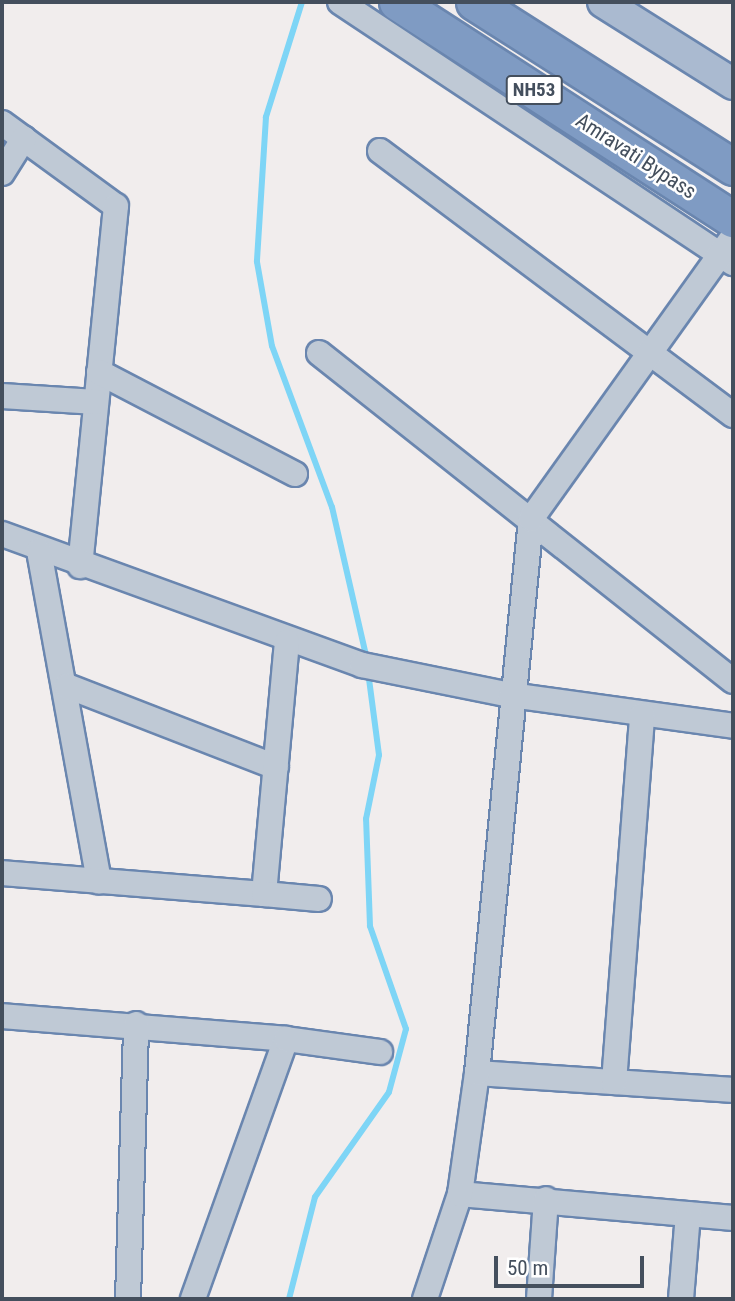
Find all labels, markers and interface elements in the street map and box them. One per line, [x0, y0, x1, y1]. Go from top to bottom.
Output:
road number: NH53 [504, 74, 564, 106]
street label: Amravati Bypass [571, 108, 701, 204]
scale bar [497, 1242, 648, 1286]
text: 50 m [507, 1256, 548, 1280]

